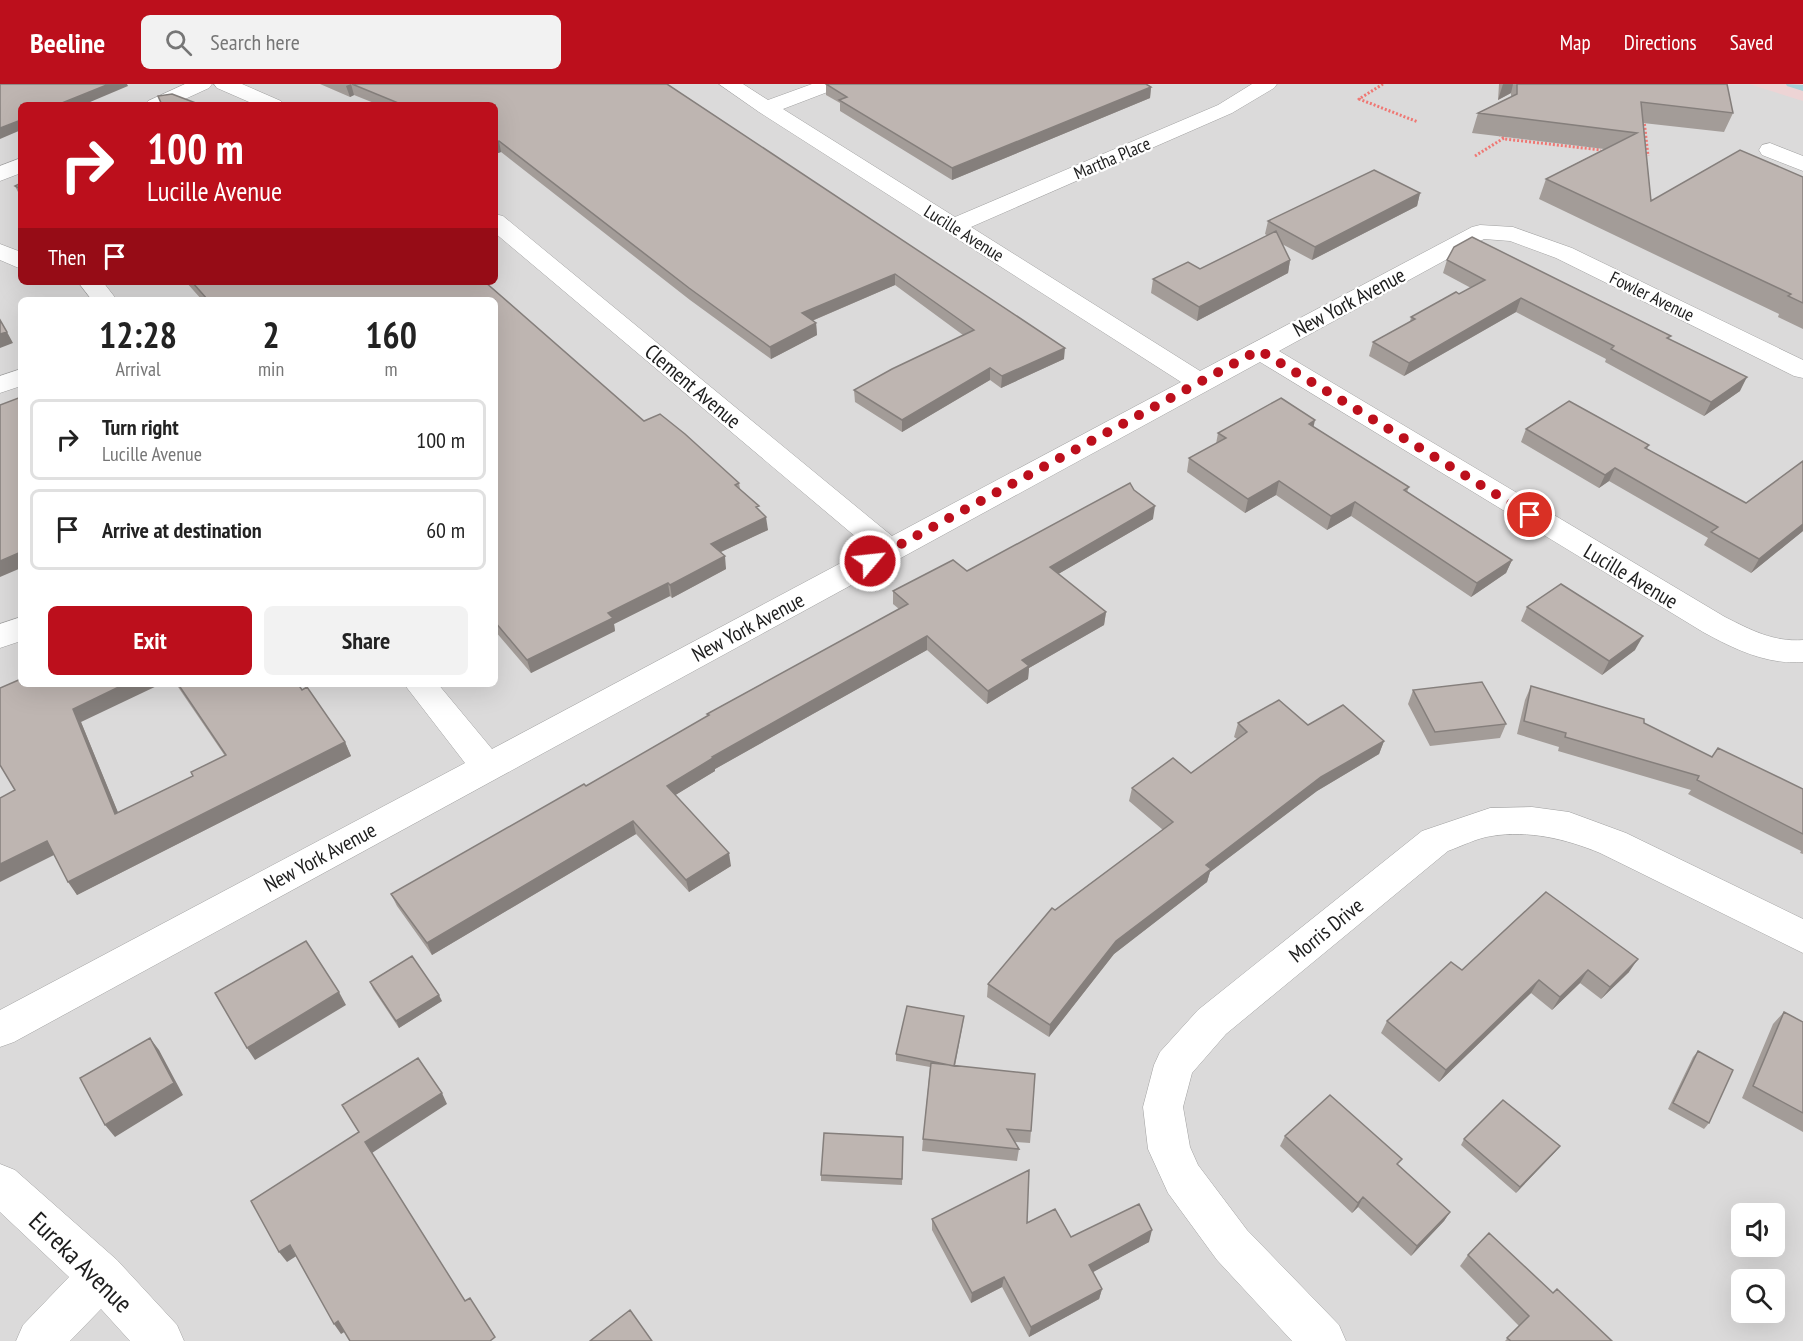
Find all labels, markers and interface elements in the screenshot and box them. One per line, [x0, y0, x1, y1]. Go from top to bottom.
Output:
search box [141, 15, 561, 69]
text: Beeline [30, 24, 105, 61]
icon: search [162, 26, 195, 59]
text: Search here [210, 28, 300, 56]
text: Map [1560, 29, 1591, 56]
text: Directions [1624, 29, 1697, 56]
text: Saved [1730, 29, 1773, 56]
text: 100 m [147, 121, 244, 176]
icon: right [48, 126, 126, 204]
street label: Martha Place [1070, 132, 1154, 184]
text: Lucille Avenue [147, 174, 282, 208]
street label: Lucille Avenue [920, 199, 1008, 267]
icon: arrive [98, 240, 131, 273]
text: Then [48, 243, 86, 271]
street label: New York Avenue [1288, 261, 1410, 343]
street label: Fowler Avenue [1606, 266, 1698, 326]
text: 12:28 [99, 311, 177, 358]
text: 2 [262, 311, 280, 358]
text: 160 [365, 311, 417, 358]
street label: Clement Avenue [639, 338, 747, 434]
text: Arrival [115, 356, 161, 382]
text: min [258, 356, 284, 382]
text: m [385, 356, 398, 382]
text: Turn right [102, 413, 179, 441]
icon: right [51, 423, 84, 456]
text: 100 m [416, 426, 465, 454]
text: Lucille Avenue [102, 441, 202, 467]
pin [1504, 489, 1555, 540]
icon: arrive [1513, 498, 1546, 531]
icon: arrive [51, 513, 84, 546]
text: Arrive at destination [102, 516, 262, 544]
text: 60 m [426, 516, 465, 544]
position arrow [838, 529, 902, 593]
street label: Lucille Avenue [1579, 537, 1683, 615]
street label: New York Avenue [687, 586, 809, 668]
button: Exit [48, 606, 252, 675]
button: Share [264, 606, 468, 675]
street label: New York Avenue [259, 816, 381, 898]
street label: Morris Drive [1283, 892, 1369, 968]
map controls [1731, 1203, 1785, 1323]
button: sound [1731, 1203, 1785, 1257]
street label: Eureka Avenue [22, 1205, 140, 1319]
button: search [1731, 1269, 1785, 1323]

